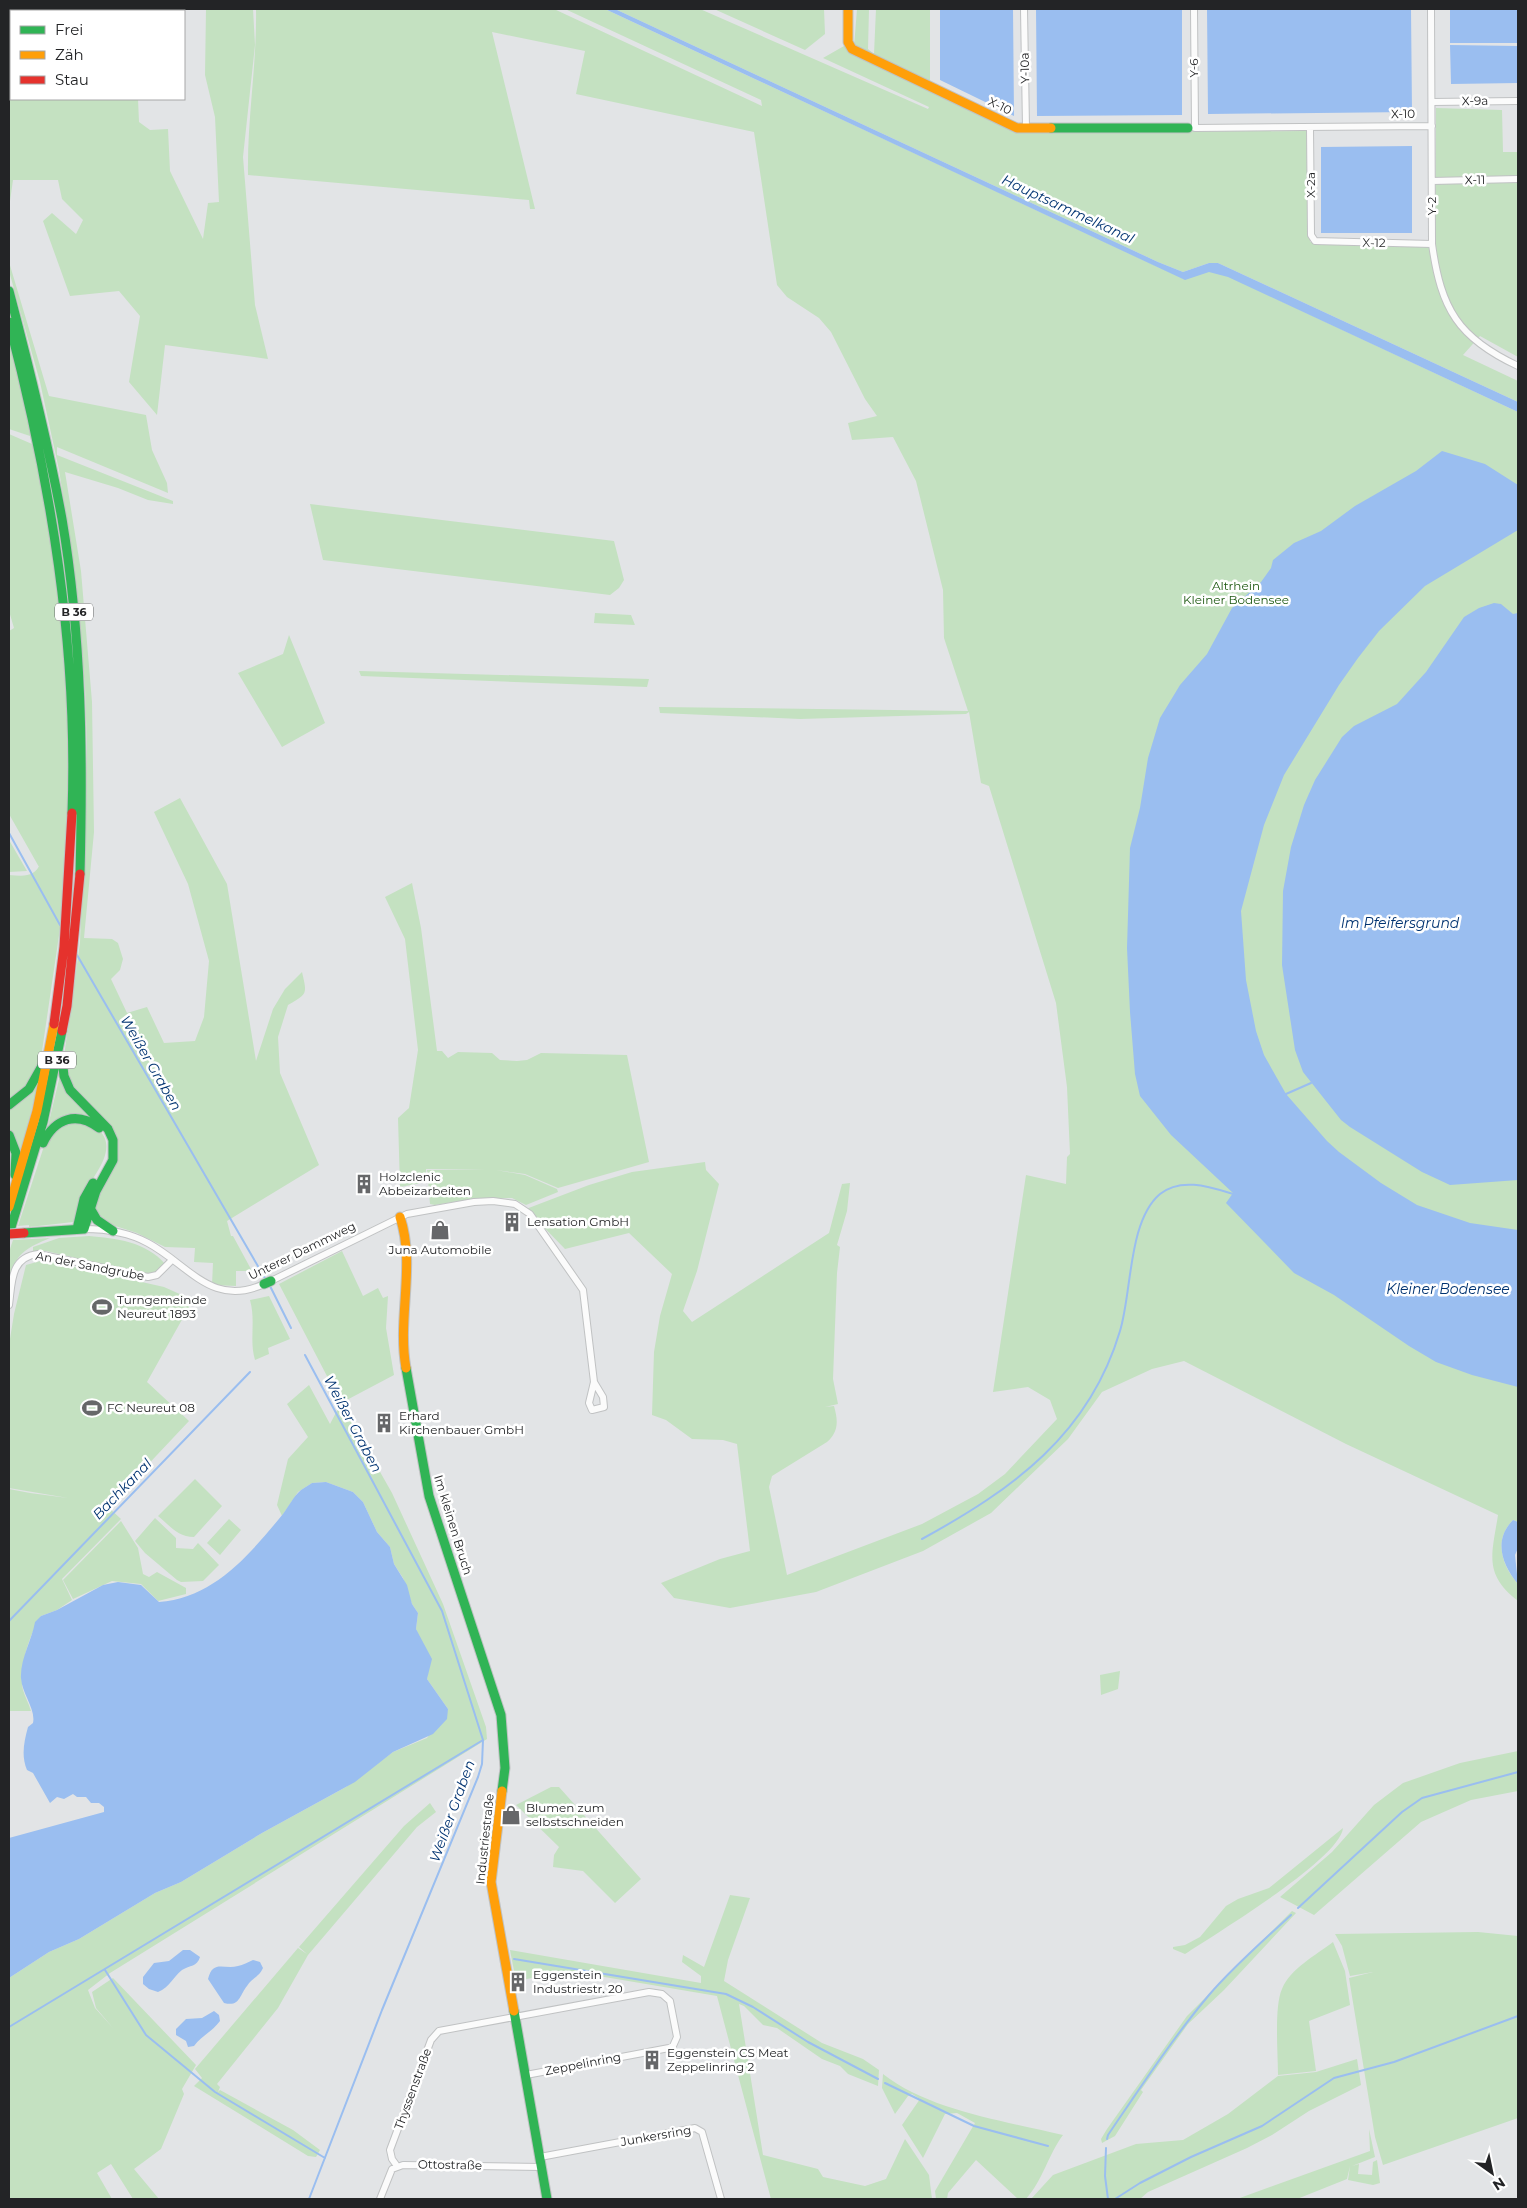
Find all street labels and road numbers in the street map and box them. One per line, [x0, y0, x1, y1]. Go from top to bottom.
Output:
street label: Y-10a [1017, 52, 1032, 84]
street label: Y-6 [1186, 58, 1201, 78]
street label: X-10 [986, 93, 1014, 118]
street label: X-9a [1462, 93, 1488, 108]
street label: X-10 [1391, 106, 1415, 121]
street label: X-2a [1303, 172, 1318, 198]
street label: X-11 [1465, 172, 1485, 187]
street label: Y-2 [1424, 197, 1439, 215]
street label: X-12 [1362, 235, 1386, 250]
road number: B 36 [55, 604, 93, 620]
road number: B 36 [38, 1052, 76, 1068]
street label: Unterer Dammweg [246, 1218, 358, 1283]
street label: An der Sandgrube [34, 1248, 146, 1283]
street label: Im kleinen Bruch [431, 1473, 476, 1577]
street label: Industriestraße [472, 1793, 497, 1885]
street label: Thyssenstraße [391, 2046, 434, 2132]
street label: Zeppelinring [544, 2049, 622, 2078]
street label: Junkersring [619, 2122, 692, 2149]
street label: Ottostraße [418, 2156, 482, 2173]

